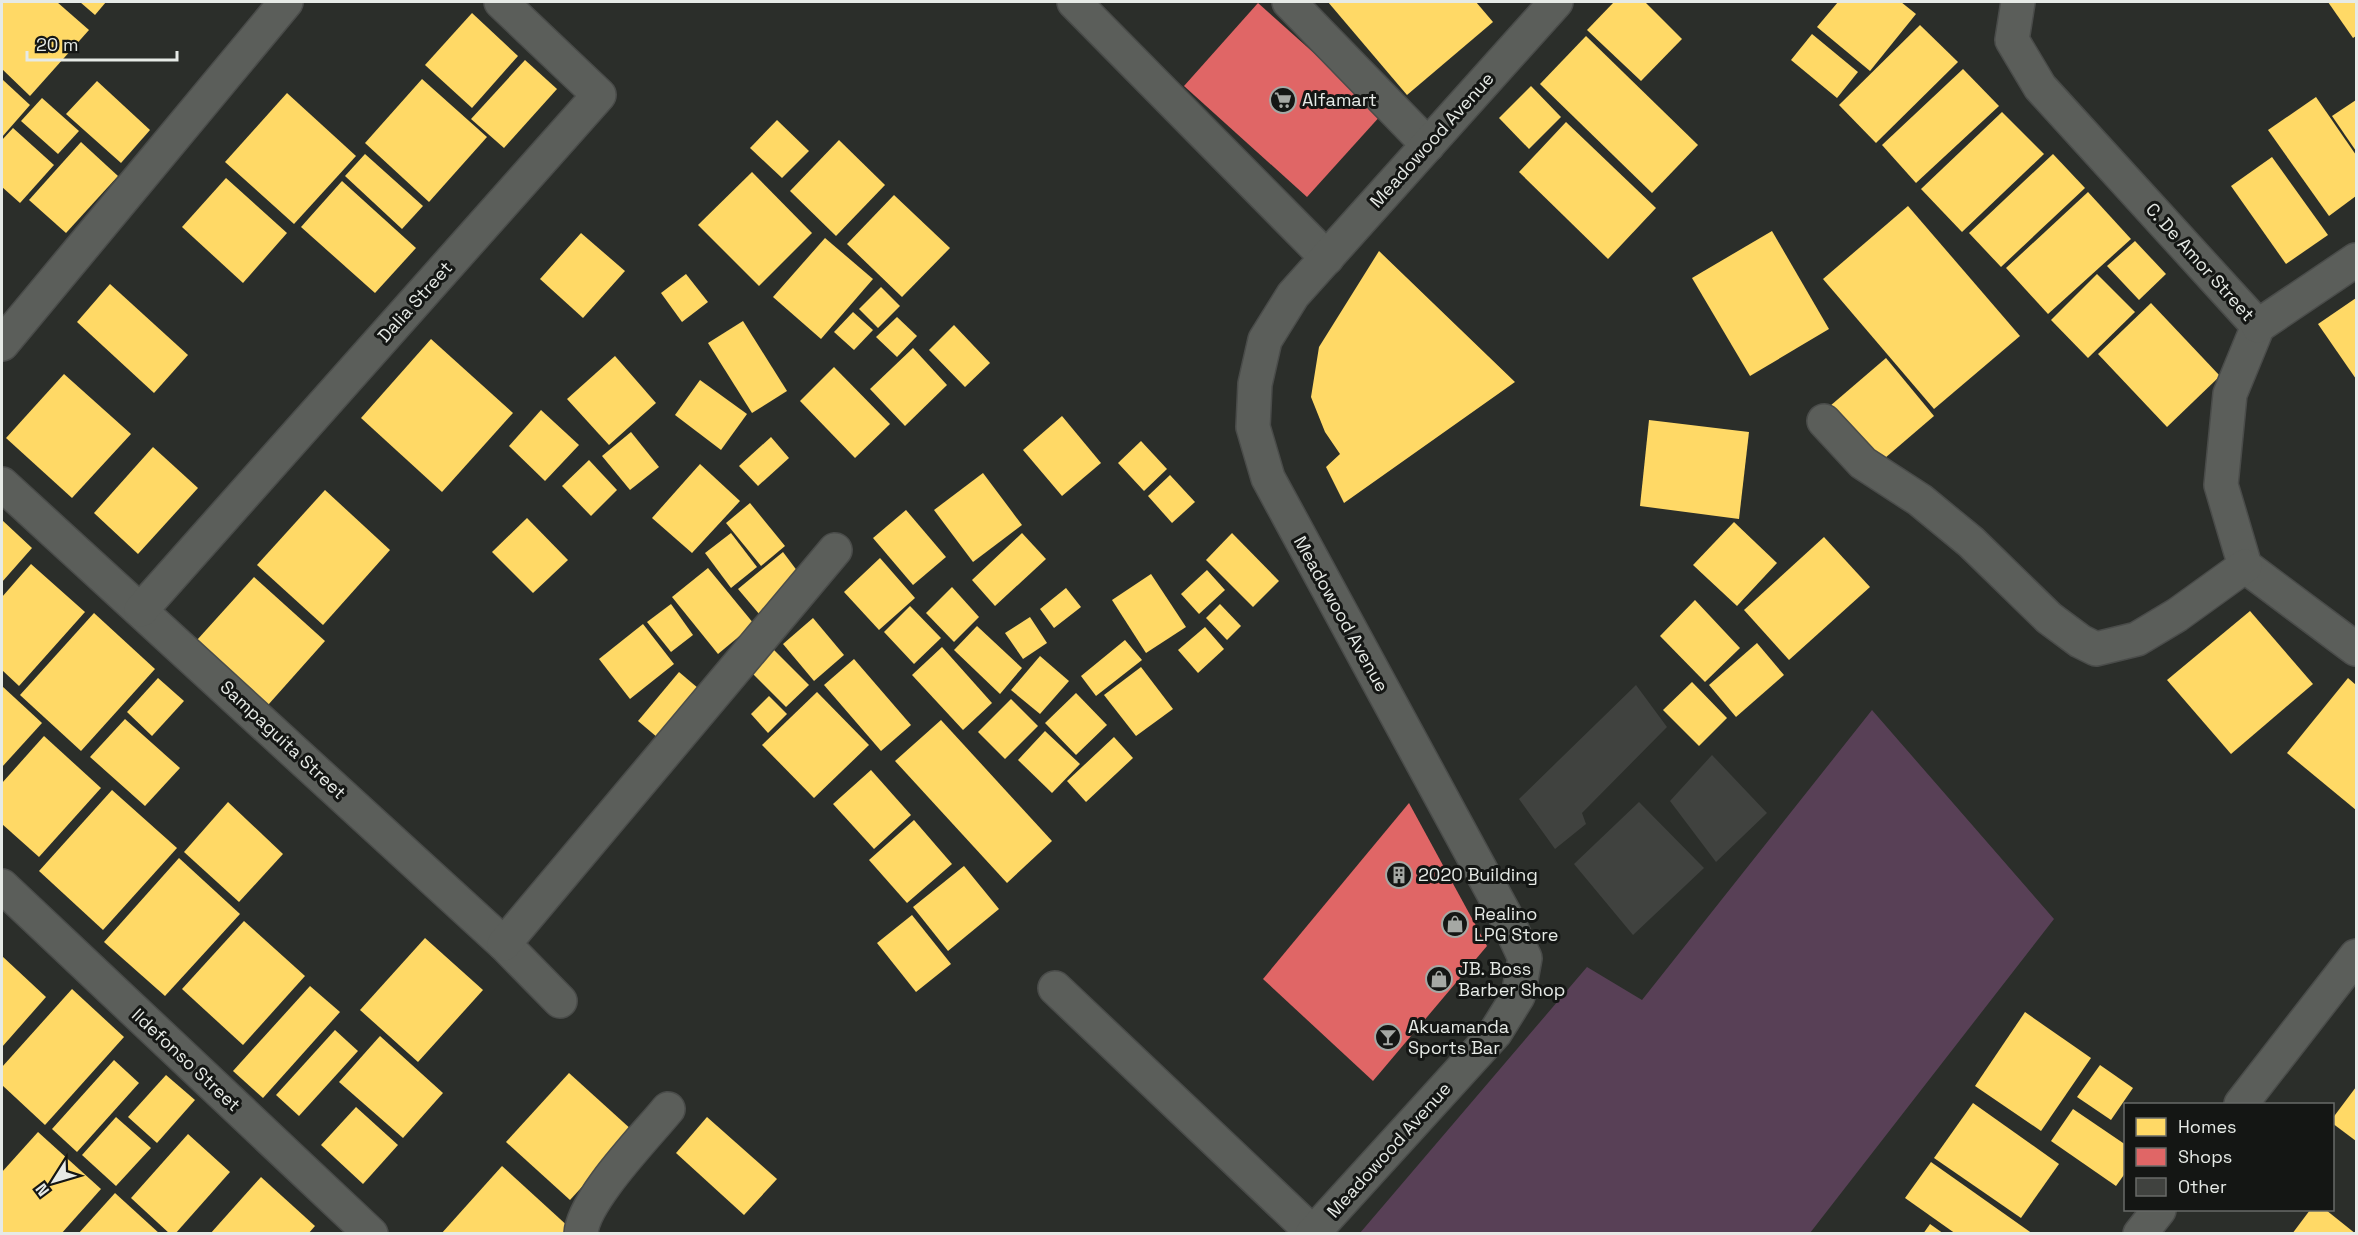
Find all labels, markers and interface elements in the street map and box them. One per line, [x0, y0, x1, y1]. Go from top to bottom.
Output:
scale bar [27, 24, 177, 62]
text: 20 m [36, 33, 79, 56]
street label: Meadowood Avenue [1365, 67, 1499, 212]
supermarket icon: Alfamart [1268, 85, 1298, 115]
place label: Alfamart [1302, 88, 1377, 111]
street label: C. De Amor Street [2141, 198, 2260, 326]
street label: Dalia Street [372, 256, 457, 347]
street label: Meadowood Avenue [1289, 532, 1394, 696]
street label: Sampaguita Street [216, 675, 351, 804]
building icon: 2020 Building [1384, 860, 1414, 890]
place label: 2020 Building [1418, 863, 1538, 886]
place label: Realino LPG Store [1474, 902, 1558, 946]
shop icon: Realino LPG Store [1440, 909, 1470, 939]
place label: JB. Boss Barber Shop [1458, 957, 1565, 1001]
shop icon: JB. Boss Barber Shop [1424, 964, 1454, 994]
street label: Ildefonso Street [127, 1003, 246, 1116]
place label: Akuamanda Sports Bar [1408, 1015, 1509, 1059]
bar icon: Akuamanda Sports Bar [1373, 1022, 1403, 1052]
street label: Meadowood Avenue [1322, 1077, 1456, 1222]
legend [2124, 1103, 2334, 1211]
text: Homes [2178, 1115, 2237, 1138]
text: Shops [2178, 1145, 2232, 1168]
north arrow [24, 1151, 84, 1211]
text: Other [2178, 1175, 2227, 1198]
text: N [31, 1179, 54, 1200]

